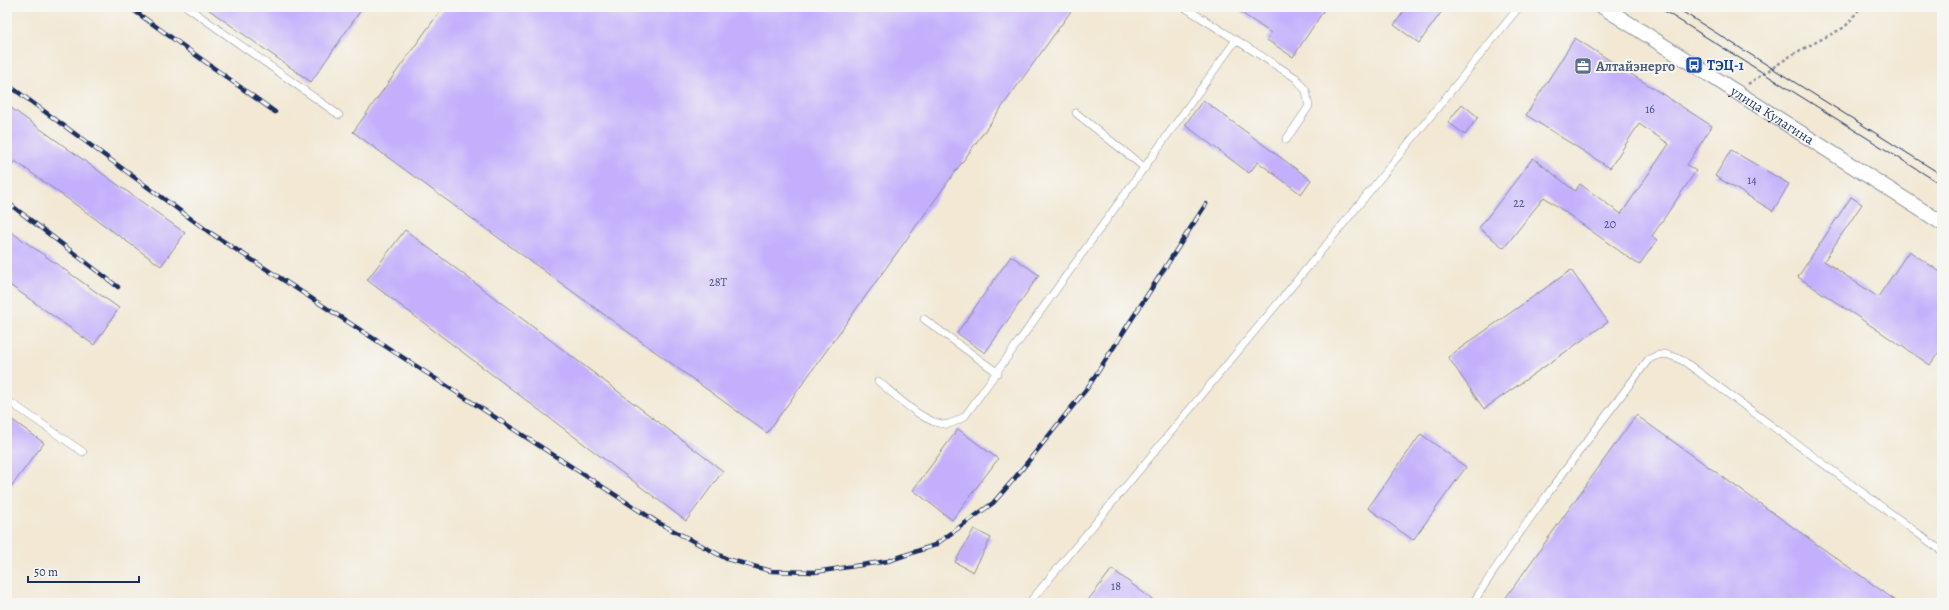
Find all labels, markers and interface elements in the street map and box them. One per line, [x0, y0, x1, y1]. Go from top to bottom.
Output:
bus stop icon: ТЭЦ-1 [1684, 55, 1704, 75]
office icon: Алтайэнерго [1573, 56, 1593, 76]
place label: ТЭЦ-1 [1707, 56, 1744, 75]
place label: Алтайэнерго [1595, 57, 1675, 76]
street label: улица Кулагина [1726, 81, 1818, 149]
house number: 16 [1645, 101, 1655, 117]
house number: 14 [1747, 172, 1757, 188]
house number: 22 [1513, 195, 1525, 211]
house number: 20 [1604, 216, 1616, 232]
house number: 28Т [709, 274, 727, 290]
scale bar [28, 558, 139, 584]
text: 50 m [34, 564, 58, 580]
house number: 18 [1111, 578, 1121, 594]

